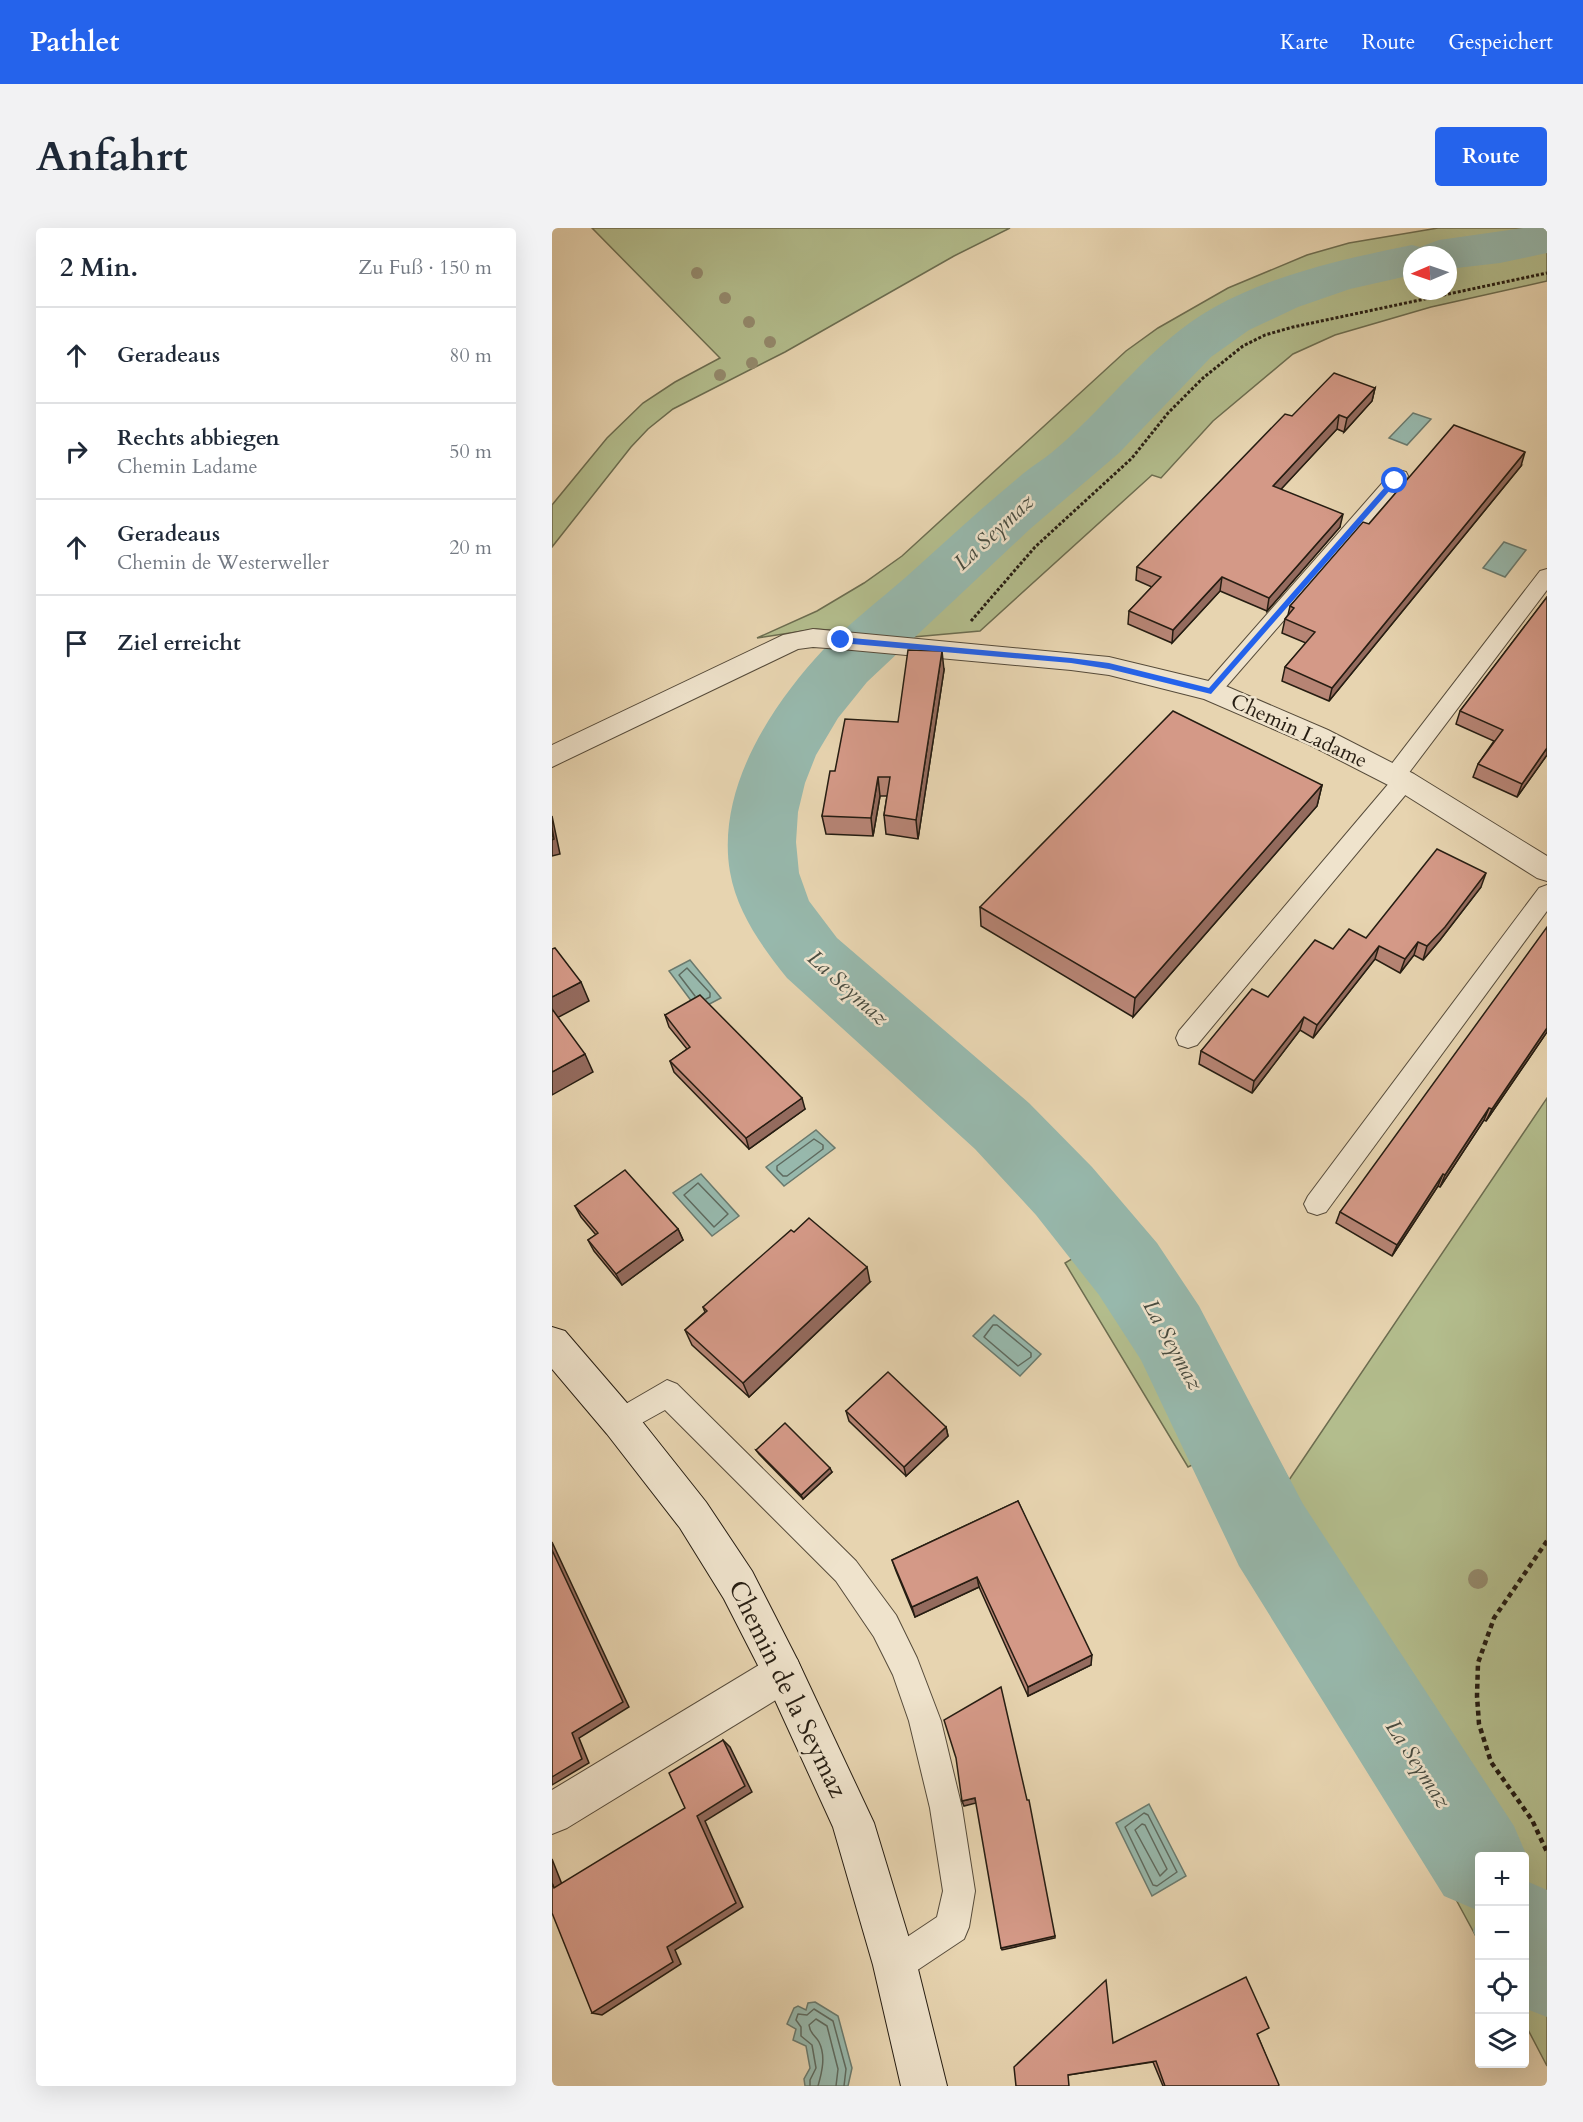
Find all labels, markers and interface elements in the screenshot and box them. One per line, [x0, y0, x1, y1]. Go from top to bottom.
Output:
text: Pathlet [30, 23, 119, 61]
text: Karte [1280, 28, 1329, 57]
text: Route [1362, 28, 1415, 57]
text: Gespeichert [1448, 28, 1553, 57]
button: Route [1435, 127, 1547, 186]
text: Anfahrt [36, 128, 188, 185]
north arrow [1403, 246, 1457, 300]
text: 2 Min. [60, 250, 138, 285]
text: Zu Fuß · 150 m [358, 254, 492, 281]
icon: ahead [60, 339, 93, 372]
text: Geradeaus [117, 340, 220, 370]
text: 80 m [449, 342, 492, 369]
text: Rechts abbiegen [117, 423, 280, 453]
icon: right [60, 435, 93, 468]
text: 50 m [449, 438, 492, 465]
text: Chemin Ladame [117, 453, 258, 480]
route start [1381, 467, 1407, 493]
water label: La Seymaz [947, 486, 1041, 577]
text: Geradeaus [117, 519, 220, 549]
icon: ahead [60, 531, 93, 564]
text: 20 m [449, 534, 492, 561]
text: Chemin de Westerweller [117, 549, 329, 576]
route end [827, 626, 853, 652]
icon: arrive [60, 627, 93, 660]
text: Ziel erreicht [117, 628, 241, 658]
street label: Chemin Ladame [1226, 687, 1372, 775]
water label: La Seymaz [801, 943, 896, 1033]
water label: La Seymaz [1136, 1294, 1211, 1397]
street label: Chemin de la Seymaz [720, 1574, 856, 1804]
water label: La Seymaz [1378, 1714, 1458, 1815]
map controls [1475, 1852, 1529, 2068]
button: + [1475, 1852, 1529, 1906]
button: − [1475, 1906, 1529, 1960]
button: locate [1475, 1960, 1529, 2014]
button: layers [1475, 2014, 1529, 2068]

